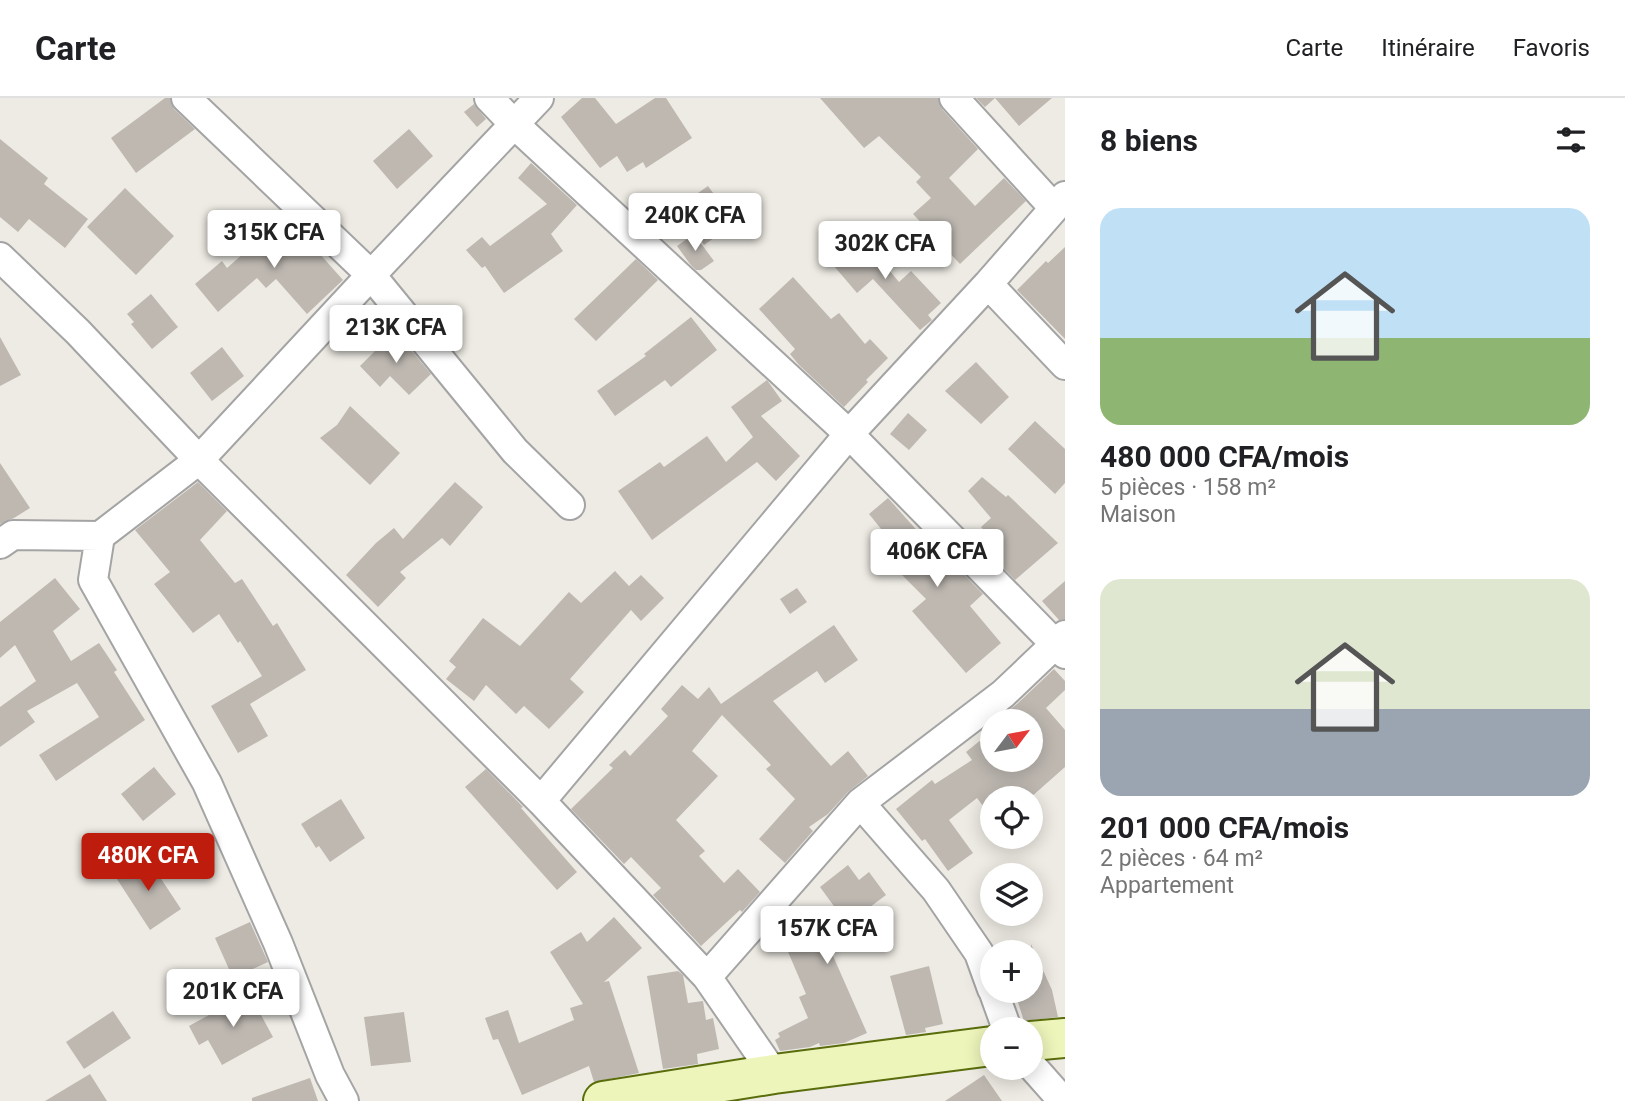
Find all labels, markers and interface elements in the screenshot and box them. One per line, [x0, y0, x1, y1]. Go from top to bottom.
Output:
text: Carte [35, 29, 116, 68]
text: Carte [1285, 34, 1343, 62]
text: Itinéraire [1381, 34, 1475, 62]
text: Favoris [1513, 34, 1590, 62]
icon: filters [1552, 121, 1590, 159]
text: 8 biens [1100, 123, 1198, 158]
pin: 240K CFA [623, 194, 767, 253]
text: 240K CFA [645, 202, 745, 229]
pin: 315K CFA [202, 211, 346, 270]
text: 315K CFA [224, 219, 324, 246]
pin: 302K CFA [813, 222, 957, 281]
text: 302K CFA [835, 230, 935, 257]
icon: home [1282, 253, 1408, 379]
pin: 213K CFA [324, 306, 468, 365]
text: 213K CFA [346, 314, 446, 341]
text: 480 000 CFA/mois [1100, 439, 1349, 474]
text: 5 pièces · 158 m² [1100, 474, 1276, 501]
text: Maison [1100, 501, 1176, 528]
pin: 406K CFA [865, 530, 1009, 589]
text: 406K CFA [887, 538, 987, 565]
icon: home [1282, 624, 1408, 750]
north arrow [980, 709, 1043, 772]
map controls [980, 709, 1043, 1080]
button: locate [980, 786, 1043, 849]
text: 201 000 CFA/mois [1100, 810, 1349, 845]
pin: 480K CFA [76, 834, 220, 893]
text: 480K CFA [98, 842, 198, 869]
text: 2 pièces · 64 m² [1100, 845, 1263, 872]
button: layers [980, 863, 1043, 926]
text: Appartement [1100, 872, 1234, 899]
pin: 157K CFA [755, 906, 899, 966]
text: 157K CFA [777, 915, 877, 942]
button: + [980, 940, 1043, 1003]
pin: 201K CFA [161, 970, 305, 1029]
text: 201K CFA [183, 978, 283, 1005]
button: − [980, 1017, 1043, 1080]

